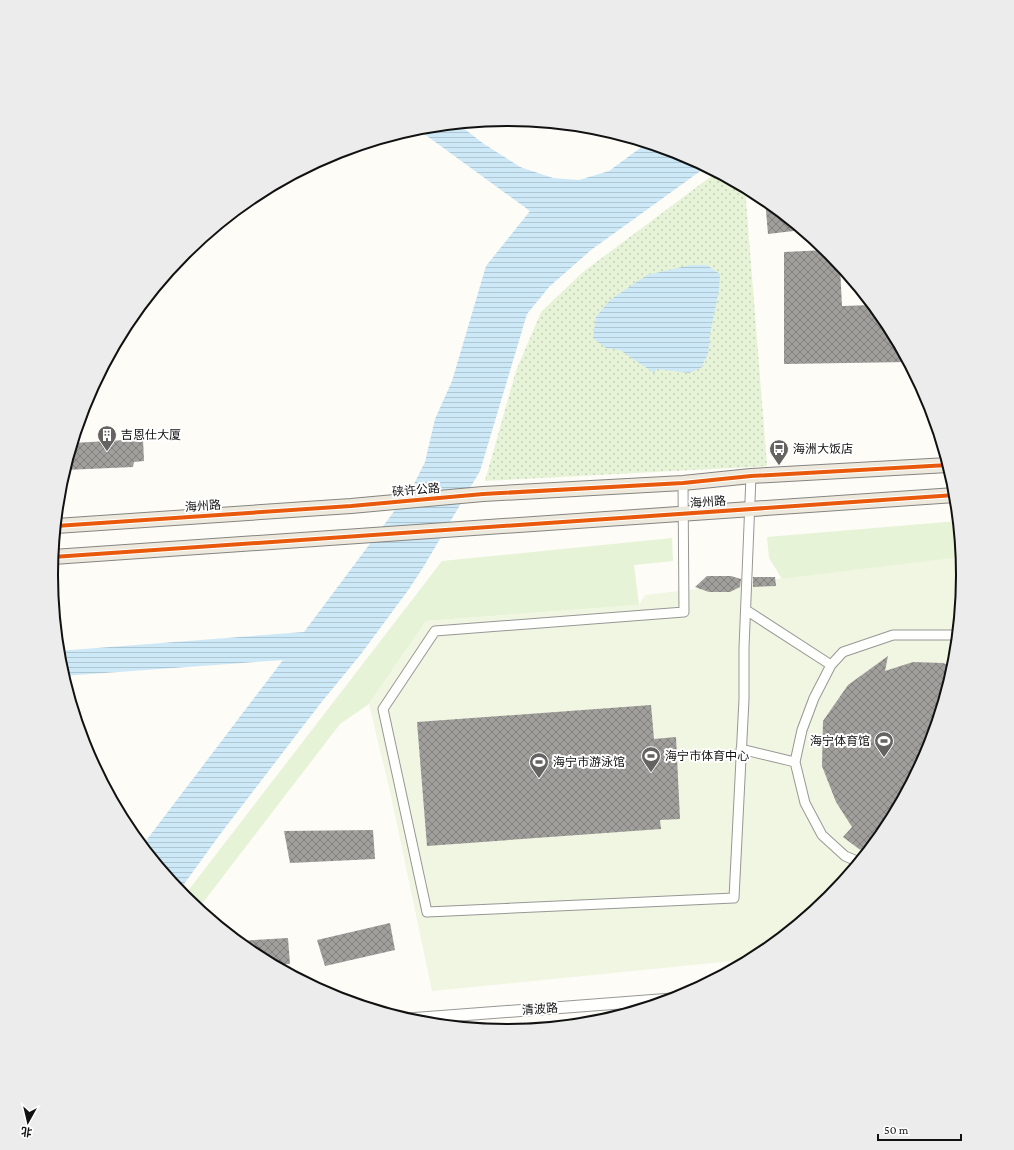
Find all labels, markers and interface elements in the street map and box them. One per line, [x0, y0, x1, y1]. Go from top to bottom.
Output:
building icon: 吉恩仕大厦 [96, 424, 118, 452]
place label: 吉恩仕大厦 [121, 428, 181, 442]
bus stop icon: 海洲大饭店 [768, 438, 790, 466]
place label: 海洲大饭店 [793, 442, 853, 456]
street label: 硖许公路 [391, 481, 441, 499]
street label: 海州路 [690, 494, 726, 510]
street label: 海州路 [185, 498, 221, 514]
sports icon: 海宁体育馆 [873, 730, 895, 758]
place label: 海宁体育馆 [810, 734, 870, 748]
sports icon: 海宁市体育中心 [640, 745, 662, 773]
place label: 海宁市体育中心 [665, 749, 749, 763]
sports icon: 海宁市游泳馆 [528, 751, 550, 779]
place label: 海宁市游泳馆 [553, 755, 625, 769]
street label: 清波路 [522, 1001, 558, 1017]
north arrow [8, 1102, 48, 1142]
scale bar [878, 1116, 961, 1142]
text: 50 m [884, 1123, 909, 1137]
text: 北 [20, 1125, 33, 1139]

